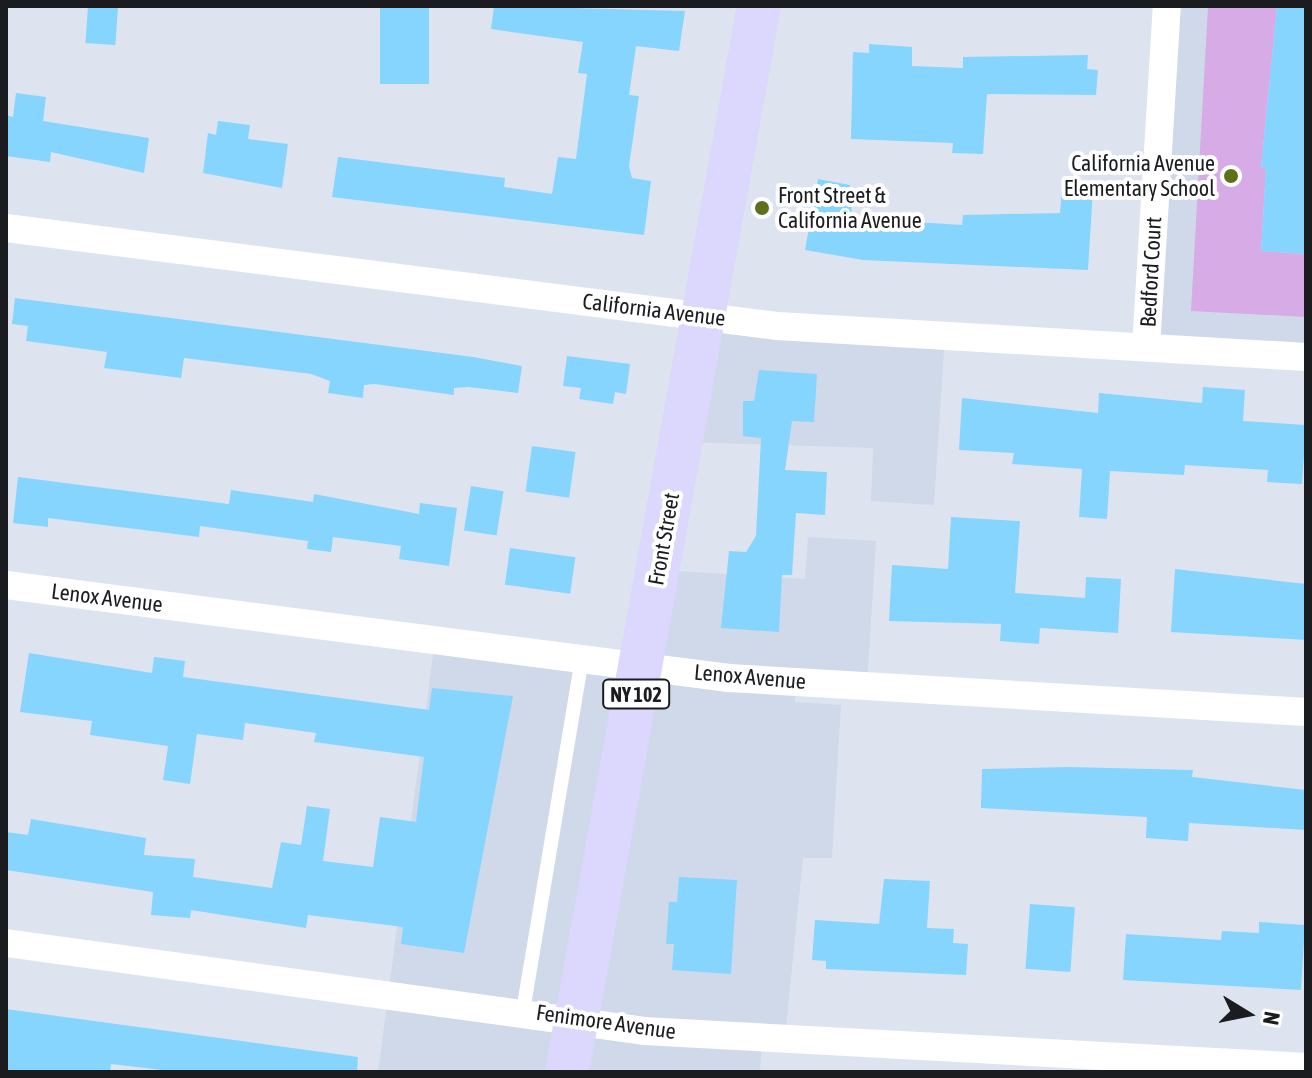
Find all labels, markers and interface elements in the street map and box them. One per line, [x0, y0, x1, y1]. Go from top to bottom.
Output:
place label: California Avenue Elementary School [1064, 150, 1215, 202]
marker: California Avenue Elementary School [1222, 167, 1240, 185]
place label: Front Street & California Avenue [778, 182, 922, 234]
marker: Front Street & California Avenue [753, 199, 771, 217]
street label: Bedford Court [1135, 216, 1167, 328]
street label: California Avenue [581, 288, 727, 332]
street label: Front Street [643, 491, 685, 587]
street label: Lenox Avenue [50, 578, 164, 618]
street label: Lenox Avenue [693, 659, 807, 695]
road number: NY 102 [602, 678, 670, 710]
north arrow [1208, 974, 1288, 1054]
street label: Fenimore Avenue [534, 999, 678, 1045]
text: N [1258, 1010, 1286, 1027]

